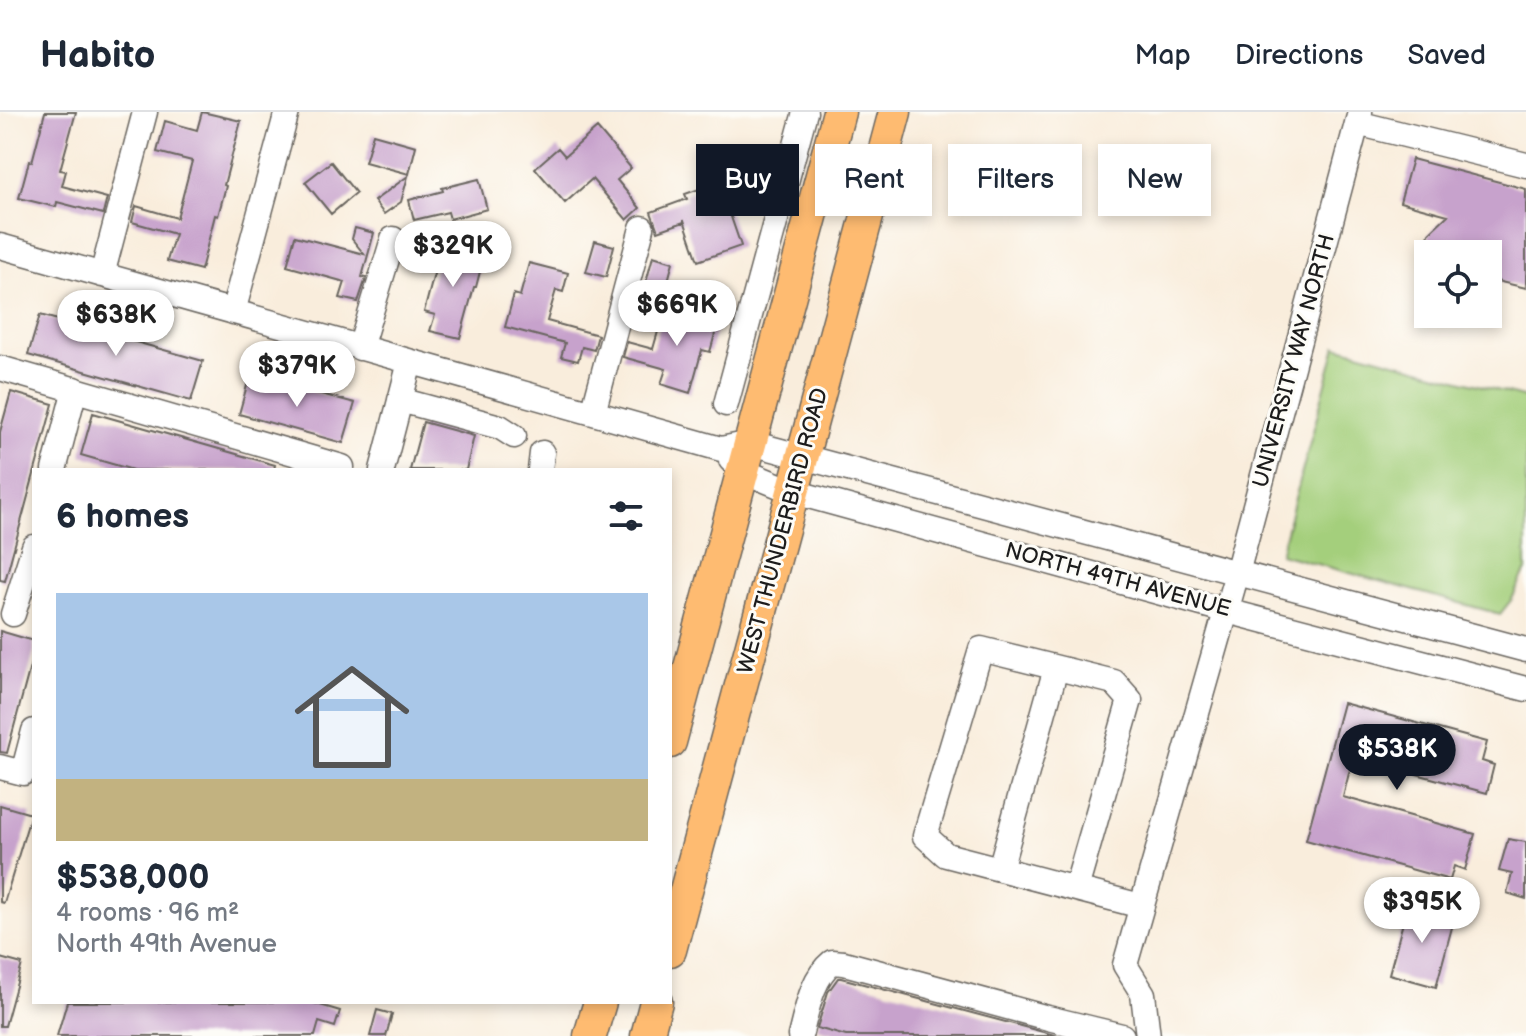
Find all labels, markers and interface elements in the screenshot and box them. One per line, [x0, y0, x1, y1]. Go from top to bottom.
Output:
text: Habito [40, 33, 155, 78]
text: Map [1134, 39, 1191, 72]
text: Directions [1235, 39, 1363, 72]
text: Saved [1407, 39, 1486, 72]
chip: Buy [696, 144, 799, 216]
chip: Rent [815, 144, 932, 216]
chip: Filters [948, 144, 1082, 216]
chip: New [1098, 144, 1211, 216]
pin: $329K [397, 221, 509, 289]
text: $329K [413, 231, 493, 262]
street label: UNIVERSITY WAY NORTH [1247, 231, 1341, 491]
map controls [1414, 240, 1502, 328]
button: locate [1414, 240, 1502, 328]
pin: $669K [621, 280, 733, 348]
pin: $638K [60, 290, 172, 358]
text: $669K [636, 290, 718, 321]
text: $638K [75, 300, 157, 331]
pin: $379K [241, 341, 353, 409]
text: $379K [257, 351, 337, 382]
street label: WEST THUNDERBIRD ROAD [732, 385, 834, 677]
icon: filters [604, 494, 648, 538]
text: 6 homes [56, 496, 189, 537]
street label: NORTH 49TH AVENUE [1002, 537, 1234, 623]
icon: home [280, 645, 424, 789]
pin: $538K [1341, 724, 1453, 792]
text: $538K [1357, 734, 1437, 765]
text: $538,000 [56, 857, 209, 898]
pin: $395K [1366, 877, 1478, 945]
text: $395K [1382, 887, 1462, 918]
text: 4 rooms · 96 m² [56, 898, 239, 929]
text: North 49th Avenue [56, 929, 277, 960]

